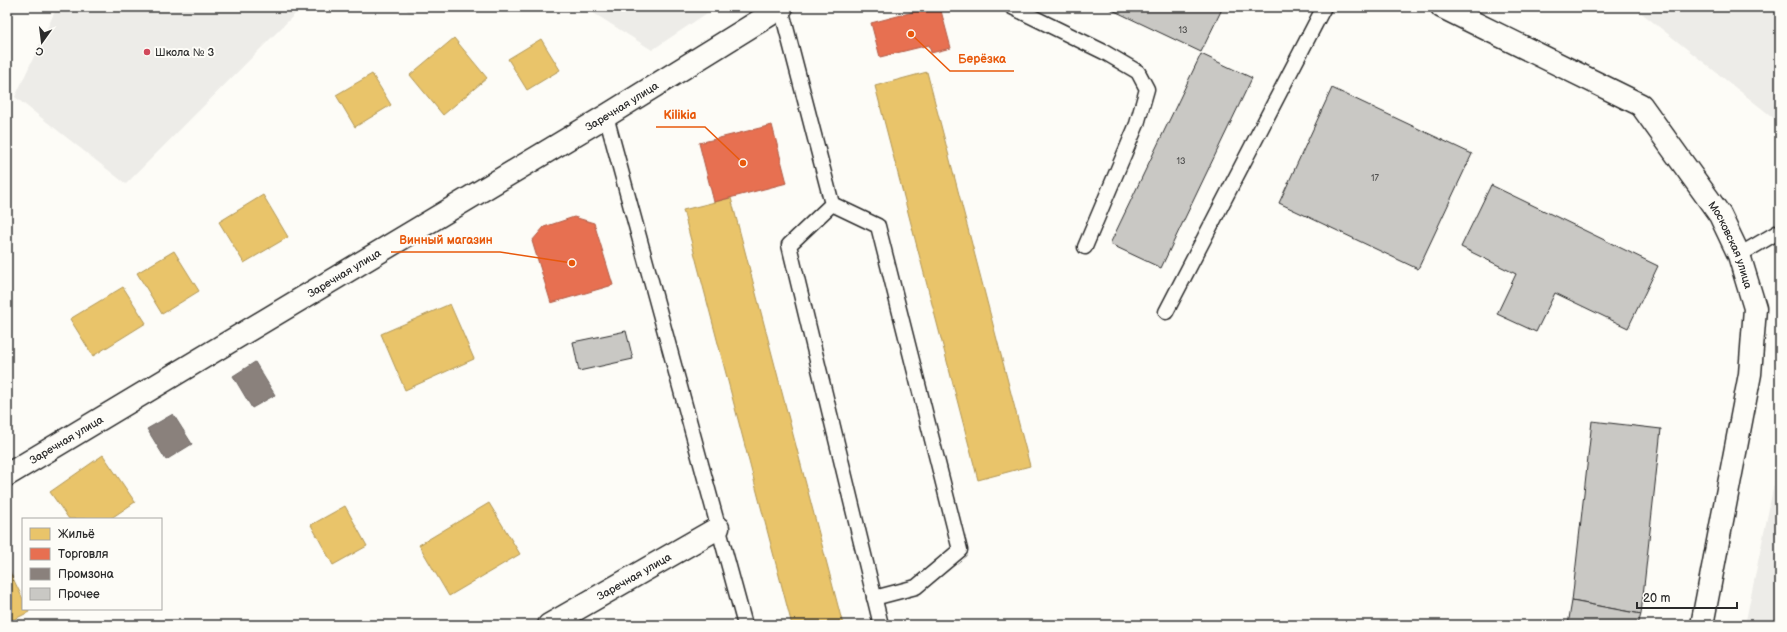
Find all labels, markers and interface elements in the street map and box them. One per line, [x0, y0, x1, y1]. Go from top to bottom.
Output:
north arrow [22, 22, 62, 62]
house number: 13 [1178, 25, 1188, 36]
text: С [34, 44, 45, 58]
place label: Школа № 3 [155, 46, 214, 59]
marker: Школа № 3 [142, 47, 152, 57]
callout: Берёзка [950, 47, 1014, 71]
text: Берёзка [958, 52, 1007, 67]
street label: Заречная улица [583, 79, 661, 134]
callout: Kilikia [656, 103, 705, 127]
text: Kilikia [664, 108, 697, 123]
house number: 13 [1176, 156, 1186, 167]
house number: 17 [1371, 173, 1380, 184]
street label: Московская улица [1705, 199, 1755, 291]
callout: Винный магазин [391, 228, 500, 252]
text: Винный магазин [399, 233, 493, 248]
street label: Заречная улица [305, 246, 384, 300]
street label: Заречная улица [27, 413, 106, 467]
legend [22, 518, 162, 610]
text: Жильё [58, 527, 95, 542]
text: Торговля [58, 547, 109, 562]
street label: Заречная улица [595, 550, 674, 603]
text: Промзона [58, 567, 114, 582]
scale bar [1637, 584, 1737, 610]
text: Прочее [58, 587, 100, 602]
text: 20 m [1643, 591, 1670, 606]

